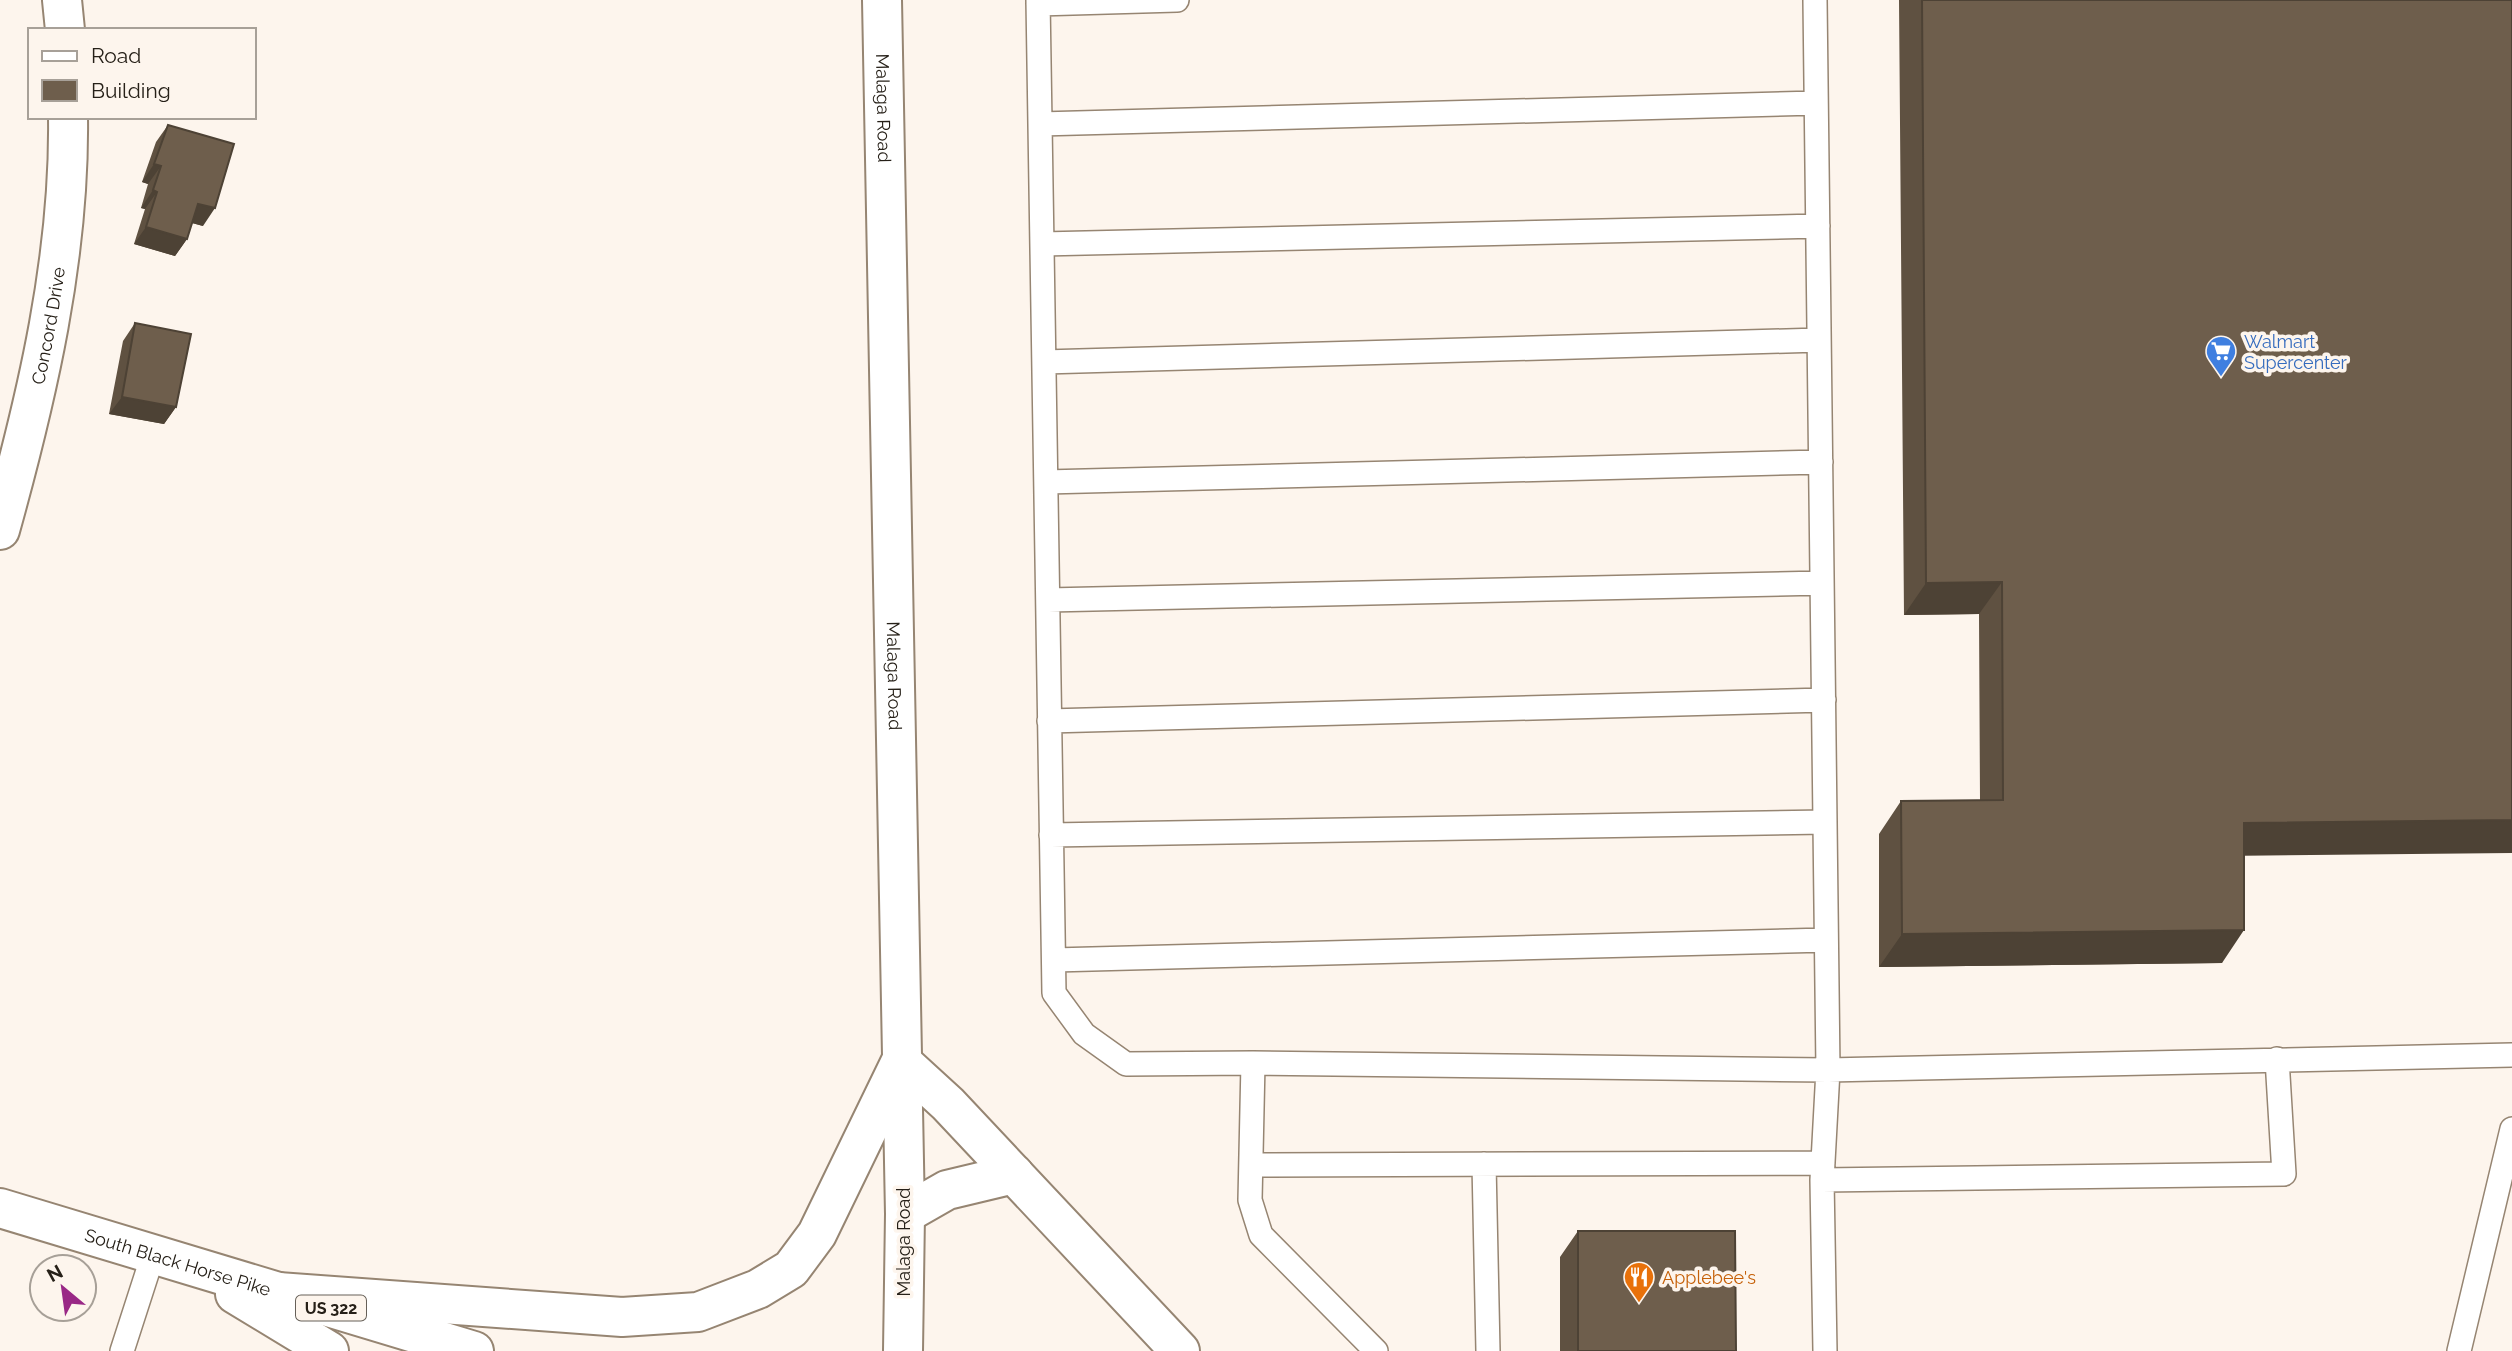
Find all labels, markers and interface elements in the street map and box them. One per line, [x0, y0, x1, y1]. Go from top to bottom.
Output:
legend [28, 28, 256, 119]
text: Road [91, 43, 141, 68]
street label: Malaga Road [873, 53, 896, 163]
text: Building [91, 78, 171, 103]
street label: Concord Drive [27, 265, 69, 386]
place label: Walmart Supercenter [2244, 331, 2348, 373]
supermarket icon: Walmart Supercenter [2204, 334, 2238, 378]
street label: Malaga Road [883, 621, 906, 731]
street label: Malaga Road [893, 1188, 914, 1296]
street label: South Black Horse Pike [83, 1224, 274, 1300]
north arrow [28, 1253, 98, 1323]
text: N [43, 1260, 66, 1286]
restaurant icon: Applebee's [1622, 1260, 1656, 1304]
place label: Applebee's [1662, 1267, 1756, 1288]
road number: US 322 [296, 1296, 366, 1320]

